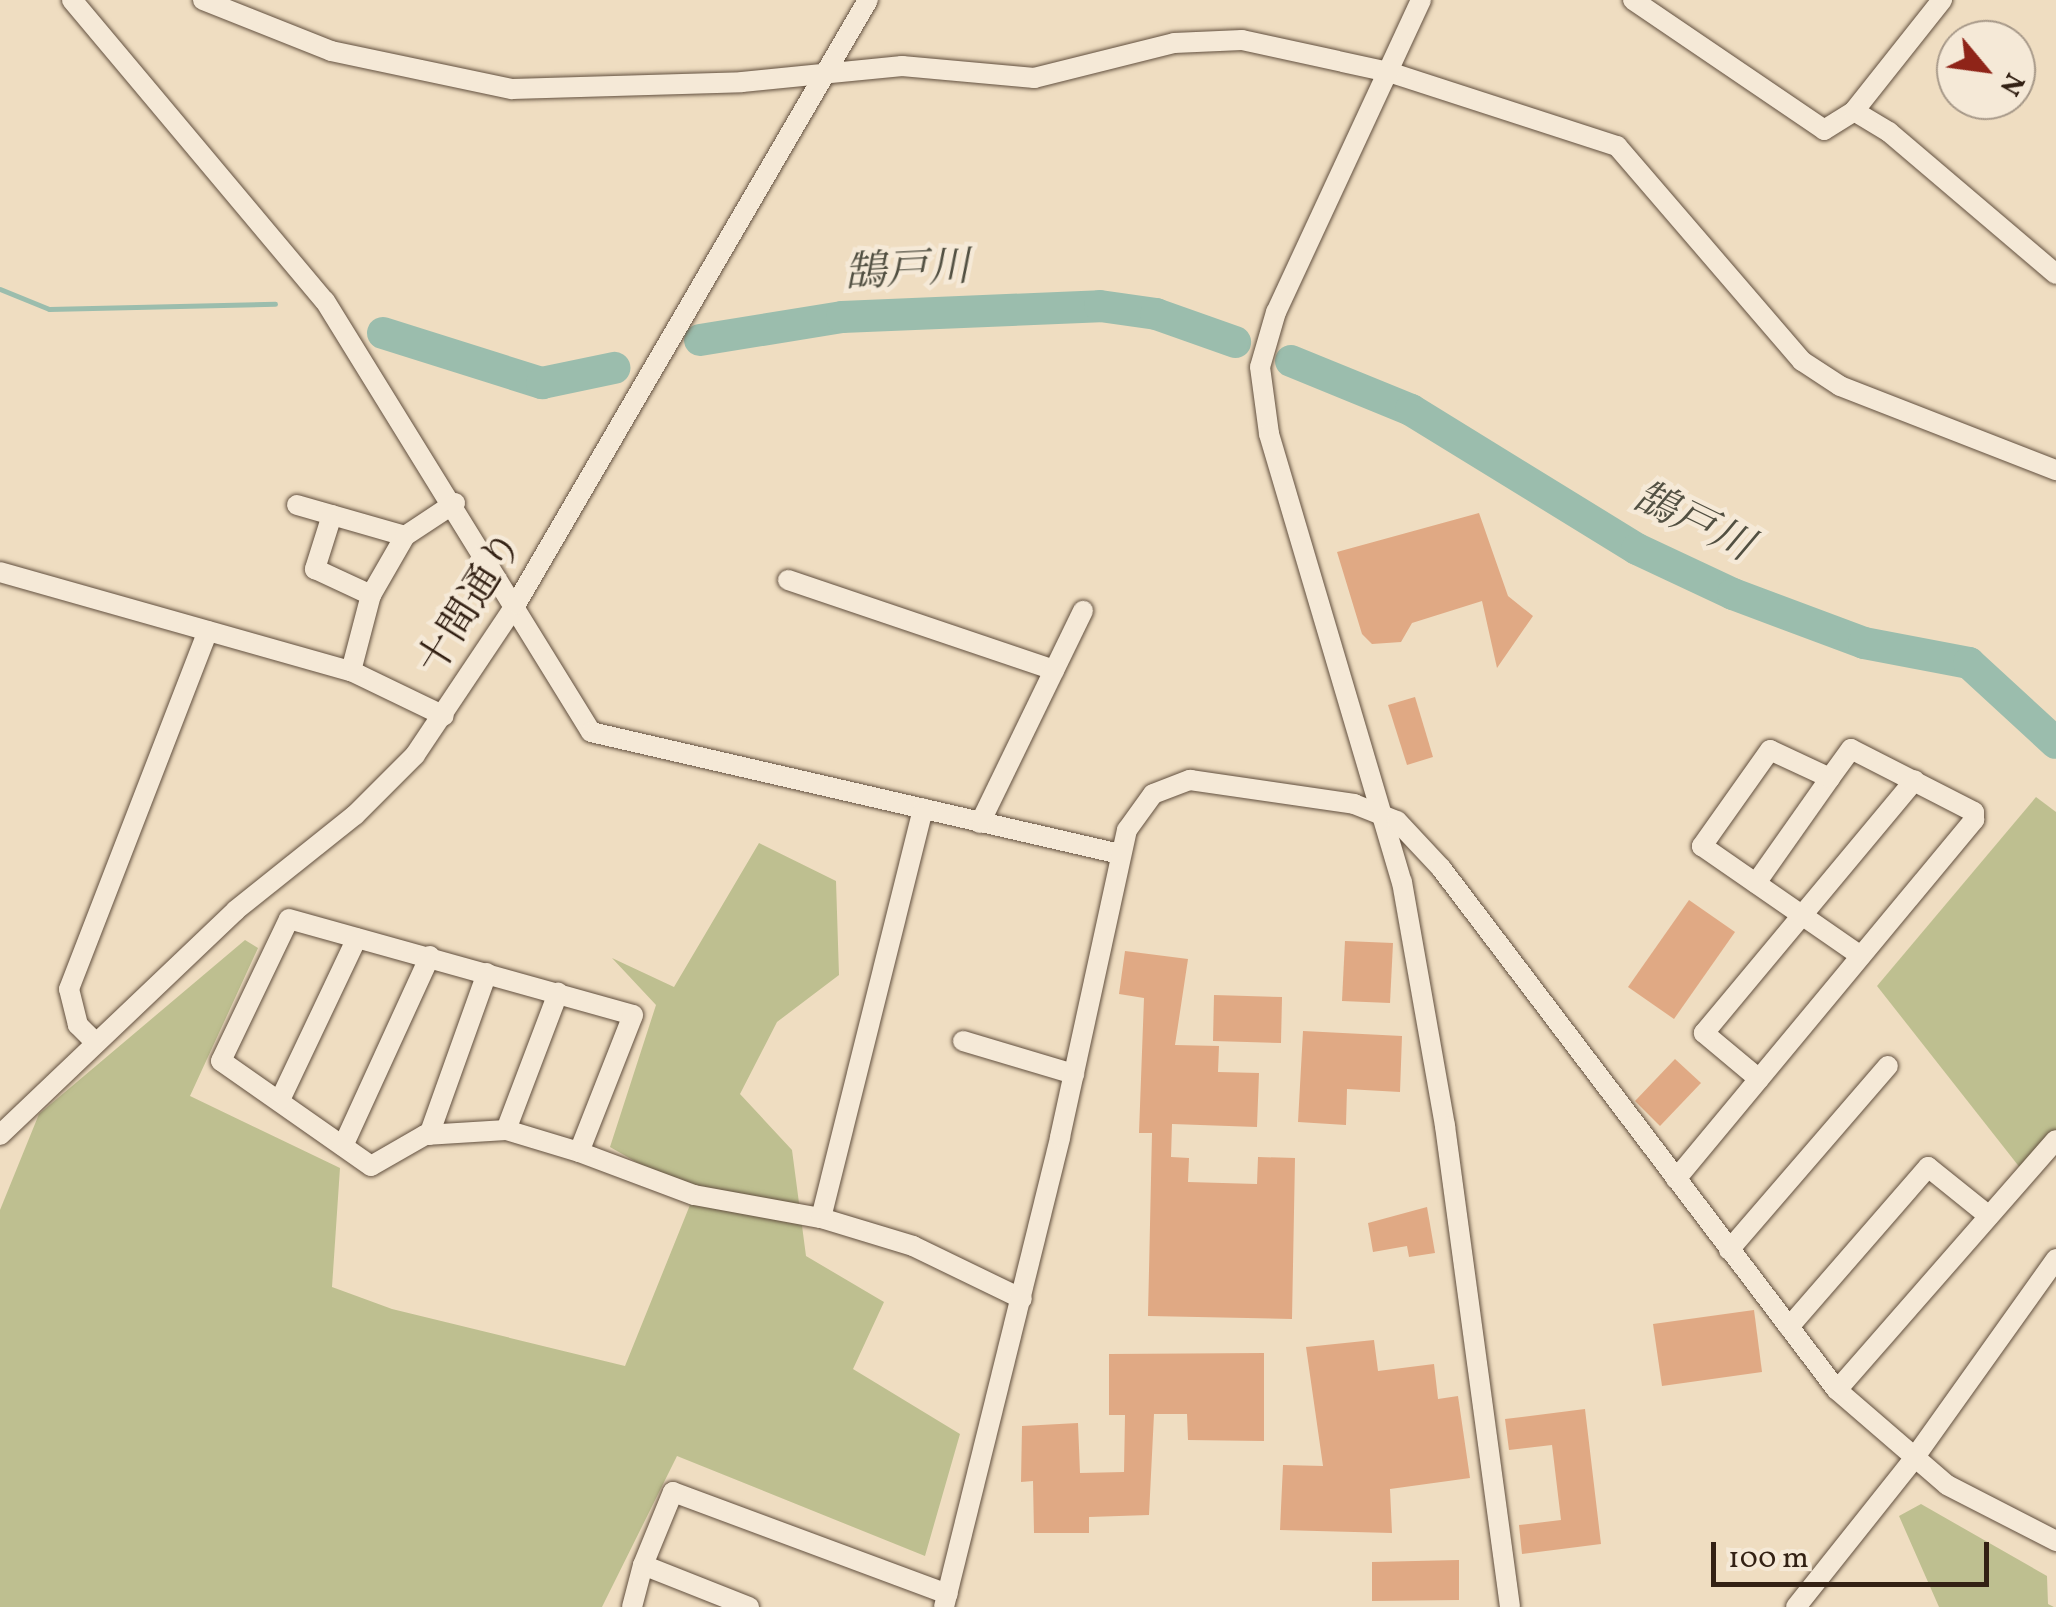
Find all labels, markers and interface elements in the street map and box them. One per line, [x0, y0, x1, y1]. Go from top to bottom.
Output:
north arrow [1936, 20, 2036, 120]
text: N [1989, 65, 2033, 102]
water label: 鵠戸川 [843, 245, 971, 301]
water label: 鵠戸川 [1624, 474, 1760, 574]
street label: 十間通り [409, 523, 535, 685]
scale bar [1716, 1522, 1994, 1584]
text: 100 m [1728, 1538, 1809, 1580]

